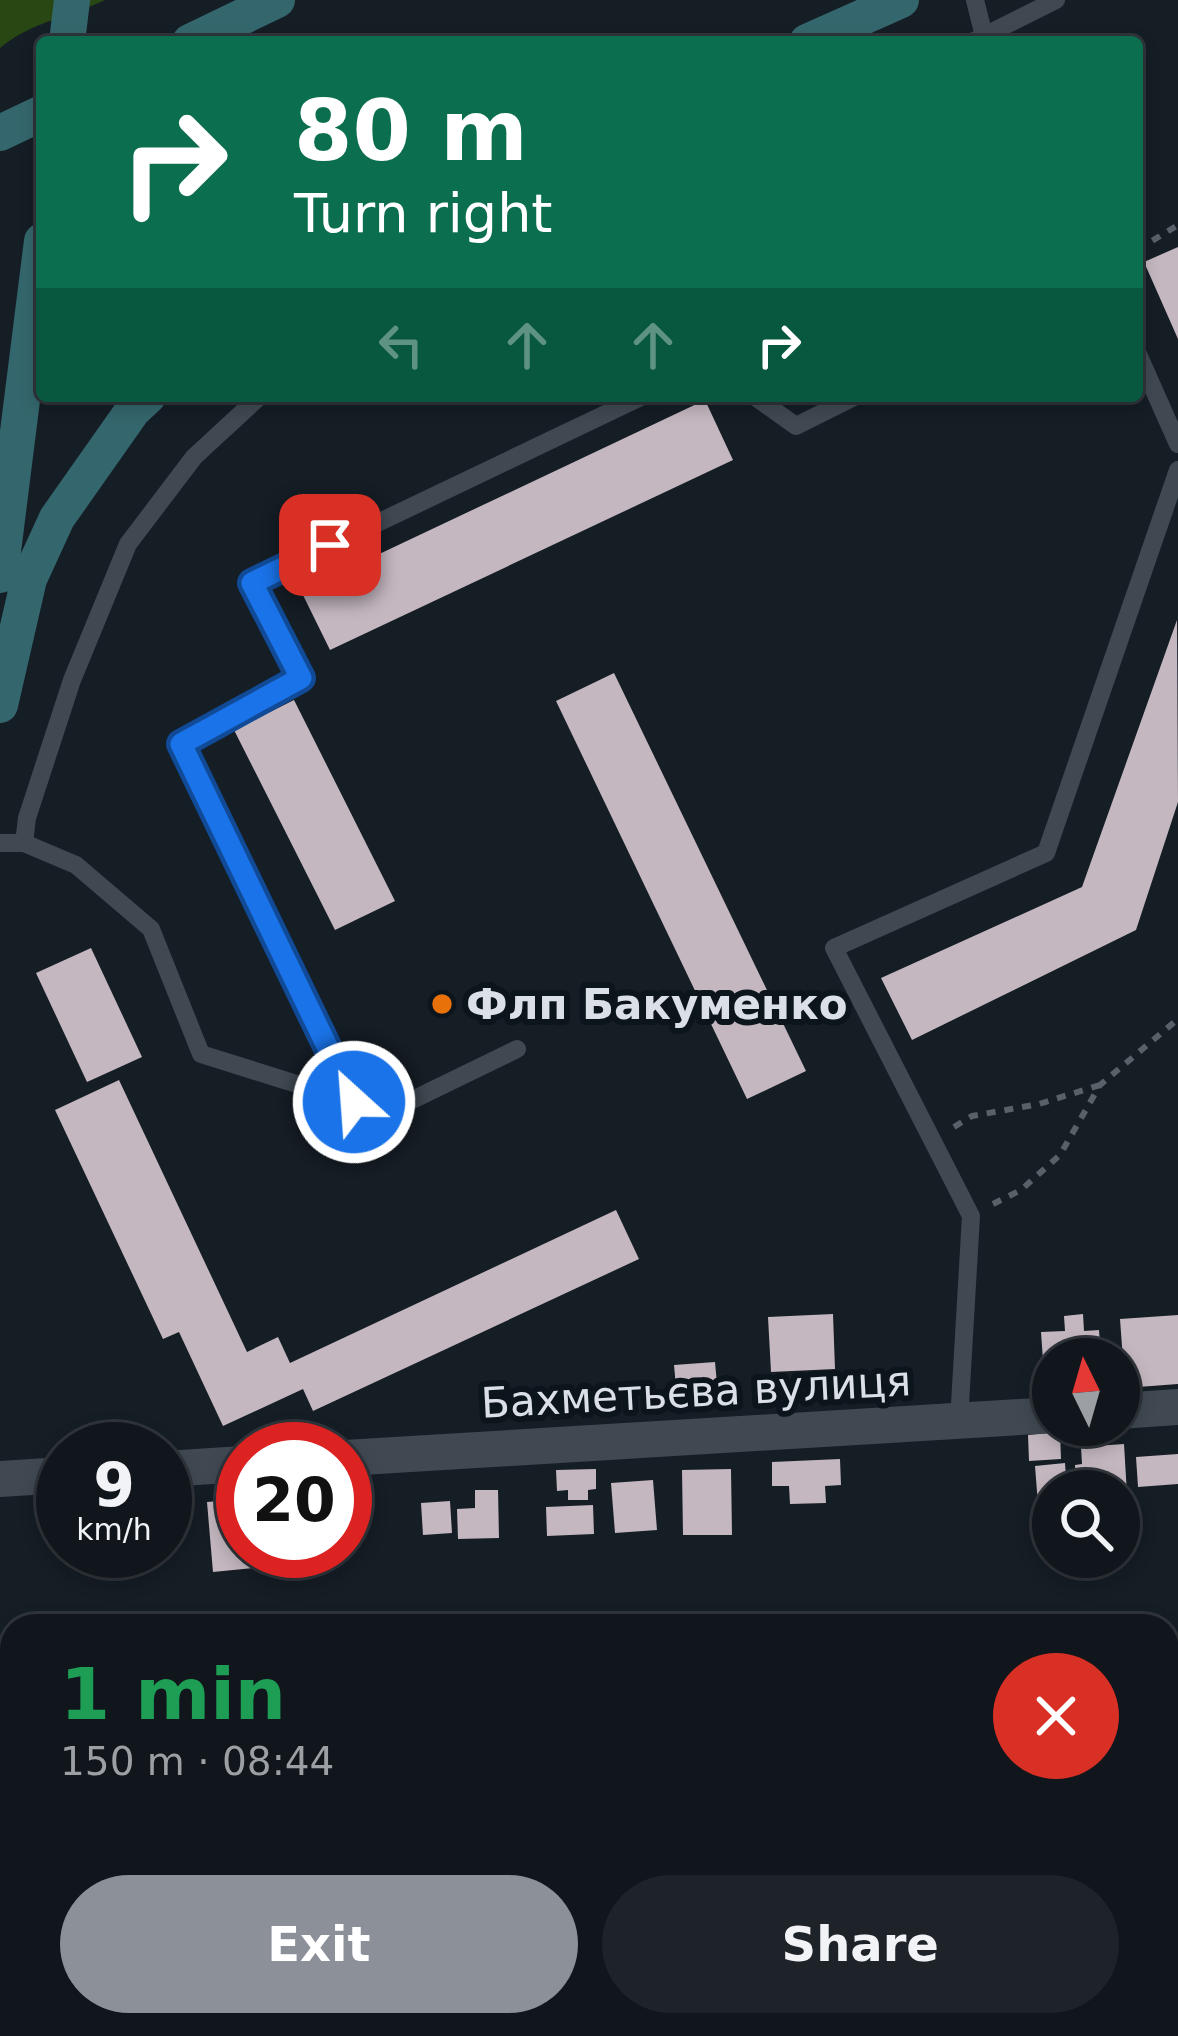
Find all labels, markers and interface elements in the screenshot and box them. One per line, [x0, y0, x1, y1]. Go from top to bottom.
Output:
text: 80 m [294, 82, 528, 180]
icon: right [96, 84, 252, 240]
text: Turn right [294, 182, 553, 245]
icon: left [368, 312, 434, 378]
icon: ahead [494, 312, 560, 378]
icon: ahead [620, 312, 686, 378]
icon: right [746, 312, 812, 378]
pin [279, 494, 381, 596]
icon: arrive [297, 512, 363, 578]
place label: Флп Бакуменко [466, 980, 848, 1029]
marker: Флп Бакуменко [429, 991, 455, 1017]
position arrow [291, 1039, 417, 1165]
north arrow [1032, 1338, 1140, 1446]
map controls [1032, 1338, 1140, 1578]
street label: Бахметьєва вулиця [480, 1356, 912, 1428]
speed limit sign: 20 [216, 1422, 372, 1578]
text: 9 [93, 1450, 135, 1520]
button: search [1032, 1470, 1140, 1578]
text: km/h [76, 1512, 152, 1547]
text: 1 min [60, 1652, 286, 1736]
button: close [993, 1653, 1119, 1779]
text: 150 m · 08:44 [60, 1739, 334, 1784]
button: Exit [60, 1875, 578, 2013]
button: Share [602, 1875, 1119, 2013]

